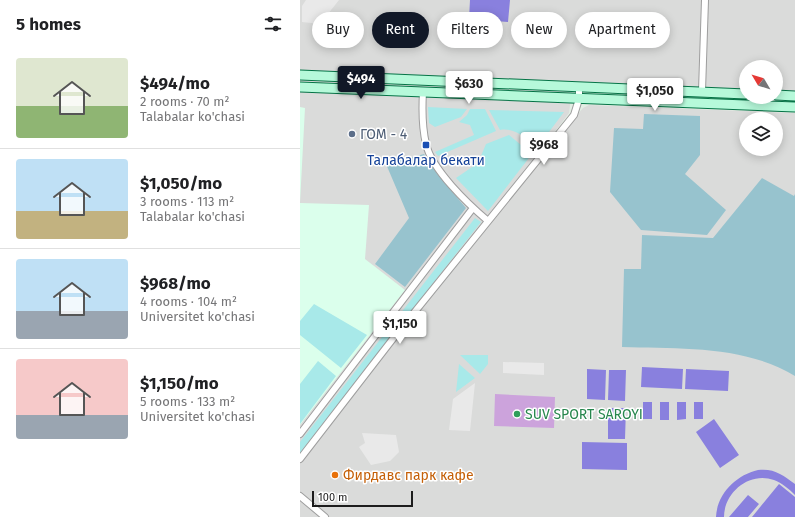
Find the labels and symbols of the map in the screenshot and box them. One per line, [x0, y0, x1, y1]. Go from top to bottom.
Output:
north arrow [739, 60, 783, 104]
pin: $494 [337, 66, 385, 100]
pin: $630 [445, 71, 493, 105]
pin: $1,050 [622, 78, 688, 112]
place label: ГОМ - 4 [360, 126, 408, 143]
marker: ГОМ - 4 [347, 129, 357, 139]
pin: $968 [520, 132, 568, 166]
marker: Талабалар бекати [421, 140, 431, 150]
place label: Талабалар бекати [367, 152, 485, 169]
pin: $1,150 [367, 311, 433, 345]
place label: SUV SPORT SAROYI [525, 406, 643, 423]
marker: SUV SPORT SAROYI [512, 409, 522, 419]
place label: Фирдавс парк кафе [343, 467, 474, 484]
marker: Фирдавс парк кафе [330, 470, 340, 480]
scale bar [312, 489, 413, 508]

